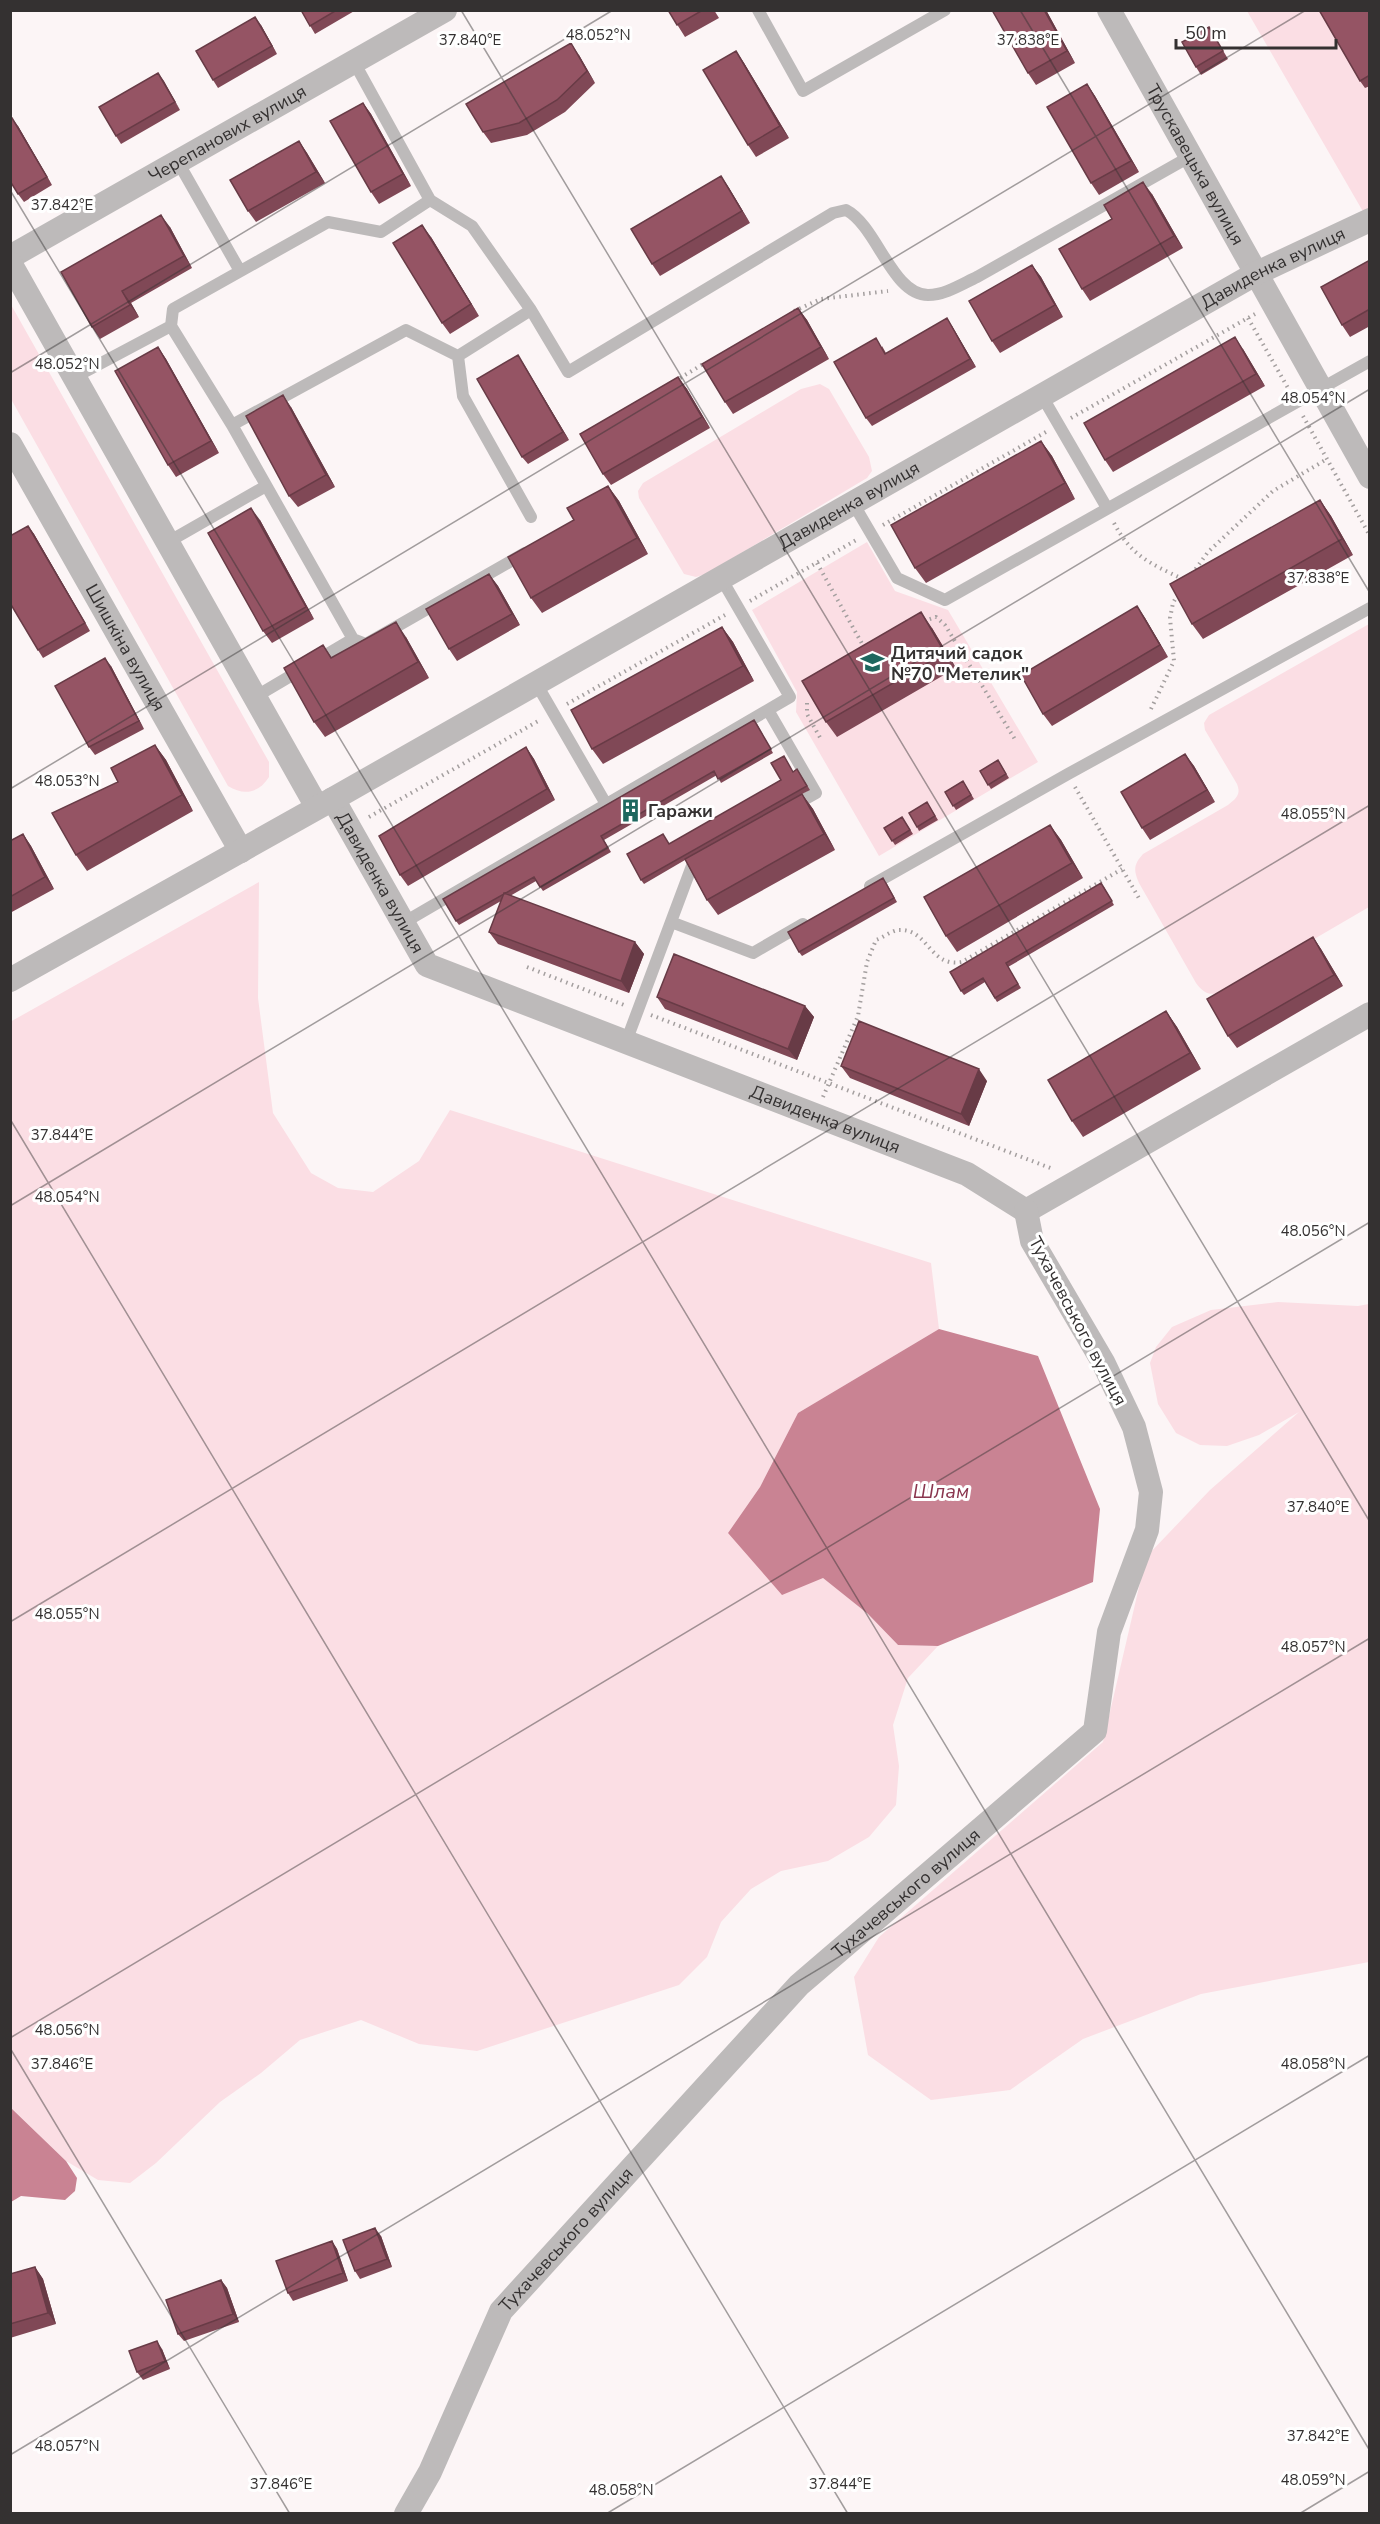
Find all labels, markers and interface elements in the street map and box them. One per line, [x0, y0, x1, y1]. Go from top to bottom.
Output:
scale bar [1176, 12, 1336, 50]
text: 50 m [1185, 21, 1227, 45]
text: 48.052°N [565, 25, 631, 45]
text: 37.840°E [439, 30, 501, 50]
text: 37.838°E [997, 30, 1059, 50]
street label: Черепанових вулиця [144, 79, 311, 188]
street label: Трускавецька вулиця [1141, 80, 1250, 249]
text: 37.842°E [31, 195, 93, 215]
street label: Давиденка вулиця [1196, 221, 1349, 315]
text: 48.052°N [34, 354, 100, 374]
text: 48.054°N [1280, 388, 1346, 408]
street label: Давиденка вулиця [774, 456, 924, 555]
text: 37.838°E [1287, 568, 1349, 588]
street label: Шишкiна вулиця [80, 580, 171, 715]
place label: Дитячий садок №70 "Метелик" [891, 641, 1029, 686]
school or university icon: Дитячий садок №70 "Метелик" [860, 650, 886, 676]
text: 48.053°N [34, 771, 100, 791]
building icon: Гаражи [617, 798, 643, 824]
place label: Гаражи [648, 799, 713, 823]
text: 48.055°N [1280, 804, 1346, 824]
street label: Давиденка вулиця [331, 807, 430, 958]
street label: Давиденка вулиця [747, 1079, 904, 1159]
text: 37.844°E [31, 1125, 93, 1145]
text: 48.054°N [34, 1187, 100, 1207]
text: 48.056°N [1280, 1221, 1346, 1241]
street label: Тухачевського вулиця [1023, 1232, 1133, 1410]
water label: Шлам [913, 1478, 969, 1505]
text: 37.840°E [1287, 1497, 1349, 1517]
text: 48.055°N [34, 1604, 100, 1624]
text: 48.057°N [1280, 1637, 1346, 1657]
street label: Тухачевського вулиця [827, 1823, 985, 1964]
text: 48.056°N [34, 2020, 100, 2040]
text: 37.846°E [31, 2054, 93, 2074]
text: 48.058°N [1280, 2054, 1346, 2074]
street label: Тухачевського вулиця [494, 2162, 639, 2317]
text: 37.842°E [1287, 2426, 1349, 2446]
text: 48.057°N [34, 2436, 100, 2456]
text: 48.059°N [1280, 2470, 1346, 2490]
text: 37.846°E [250, 2474, 312, 2494]
text: 37.844°E [809, 2474, 871, 2494]
text: 48.058°N [588, 2480, 654, 2500]

